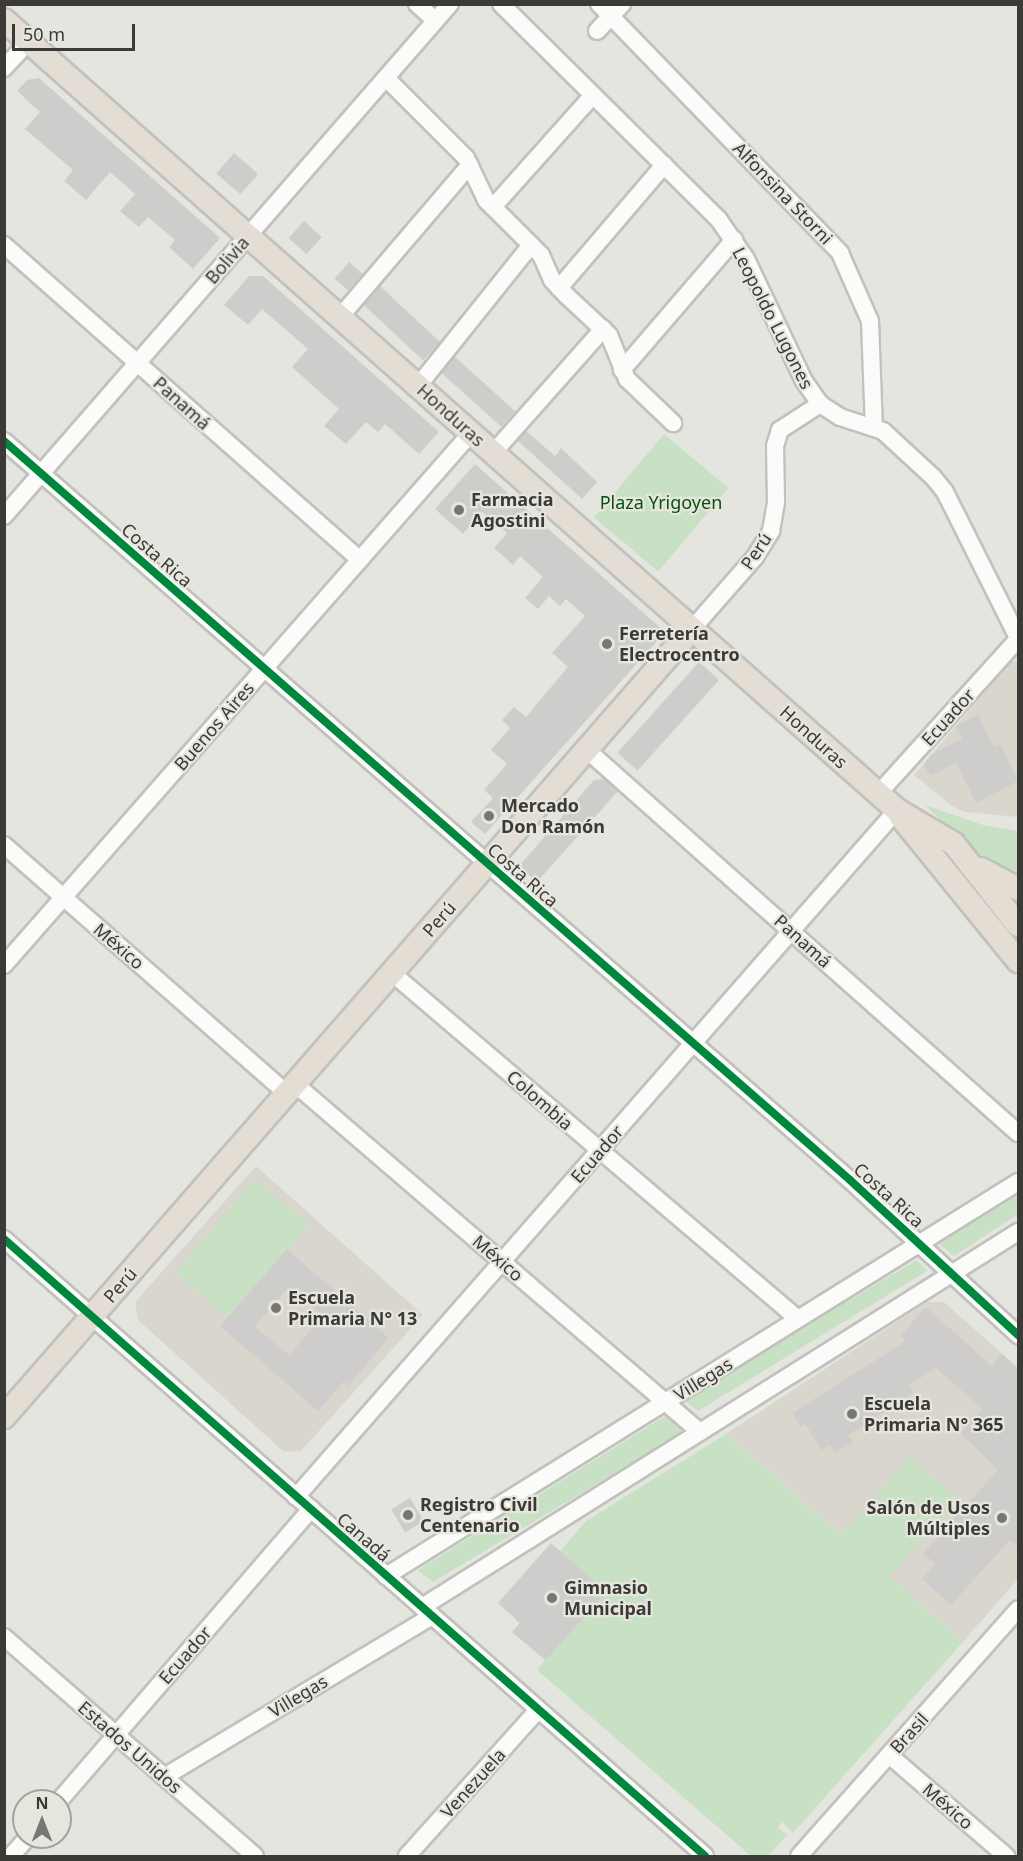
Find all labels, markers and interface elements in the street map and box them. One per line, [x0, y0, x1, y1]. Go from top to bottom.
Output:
scale bar [15, 12, 138, 50]
text: 50 m [23, 22, 65, 46]
street label: Alfonsina Storni [729, 137, 837, 249]
street label: Bolivia [201, 232, 253, 288]
street label: Leopoldo Lugones [728, 244, 818, 392]
street label: Panamá [149, 372, 215, 434]
street label: Honduras [413, 379, 489, 451]
place label: Farmacia Agostini [471, 489, 553, 532]
park label: Plaza Yrigoyen [600, 491, 722, 513]
marker: Farmacia Agostini [452, 503, 466, 517]
street label: Costa Rica [117, 518, 197, 592]
street label: Perú [736, 529, 776, 573]
place label: Ferretería Electrocentro [619, 623, 740, 666]
marker: Ferretería Electrocentro [600, 637, 614, 651]
street label: Buenos Aires [170, 677, 258, 775]
street label: Ecuador [917, 684, 979, 750]
street label: Honduras [776, 701, 852, 773]
place label: Mercado Don Ramón [501, 795, 605, 838]
marker: Mercado Don Ramón [482, 809, 496, 823]
street label: Costa Rica [483, 838, 563, 912]
street label: Perú [418, 897, 460, 941]
street label: Panamá [770, 910, 836, 972]
street label: México [89, 918, 149, 974]
street label: Colombia [503, 1065, 577, 1135]
street label: Ecuador [566, 1121, 628, 1187]
street label: Costa Rica [850, 1158, 928, 1232]
street label: México [468, 1230, 528, 1286]
street label: Perú [99, 1263, 141, 1307]
place label: Escuela Primaria N° 13 [288, 1287, 417, 1330]
marker: Escuela Primaria N° 13 [269, 1301, 283, 1315]
street label: Villegas [670, 1353, 736, 1405]
place label: Escuela Primaria N° 365 [864, 1393, 1004, 1436]
marker: Escuela Primaria N° 365 [845, 1407, 859, 1421]
place label: Registro Civil Centenario [420, 1494, 538, 1537]
place label: Salón de Usos Múltiples [867, 1497, 990, 1540]
street label: Canadá [333, 1508, 395, 1566]
marker: Registro Civil Centenario [401, 1508, 415, 1522]
marker: Salón de Usos Múltiples [995, 1511, 1009, 1525]
place label: Gimnasio Municipal [564, 1577, 652, 1620]
marker: Gimnasio Municipal [545, 1591, 559, 1605]
street label: Ecuador [154, 1622, 216, 1688]
street label: Villegas [265, 1670, 331, 1722]
street label: Estados Unidos [74, 1696, 186, 1798]
street label: Brasil [885, 1708, 933, 1758]
street label: Venezuela [436, 1744, 510, 1822]
street label: México [918, 1778, 978, 1834]
north arrow [12, 1789, 72, 1849]
text: N [35, 1792, 49, 1814]

